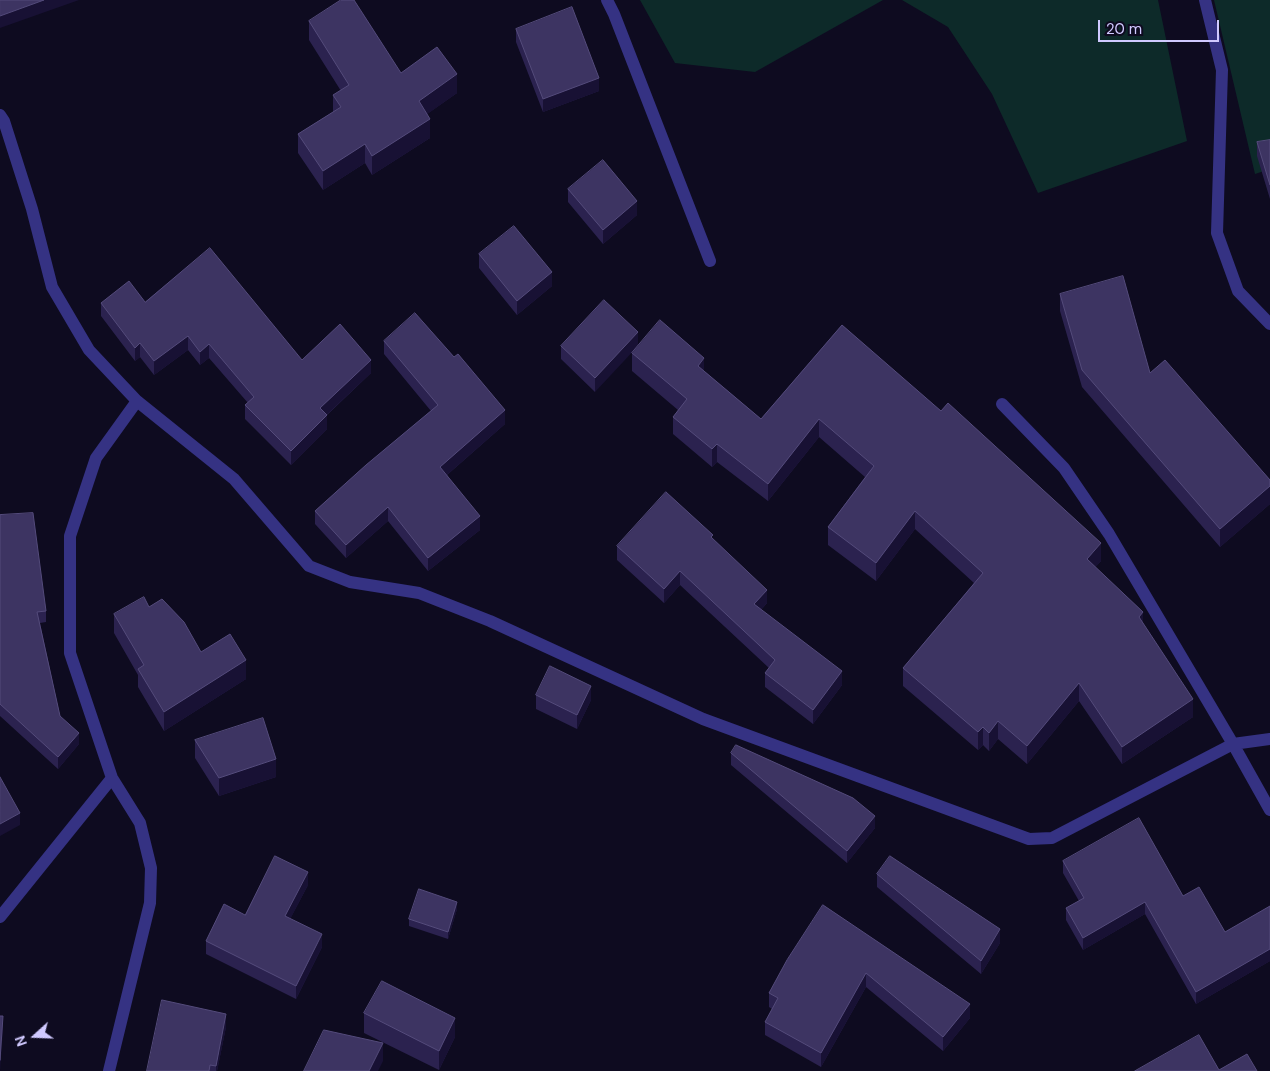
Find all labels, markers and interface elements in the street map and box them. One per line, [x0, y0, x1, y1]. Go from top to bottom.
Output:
scale bar [1100, 10, 1221, 42]
text: 20 m [1106, 19, 1142, 39]
north arrow [10, 1011, 60, 1061]
text: N [11, 1033, 31, 1049]

